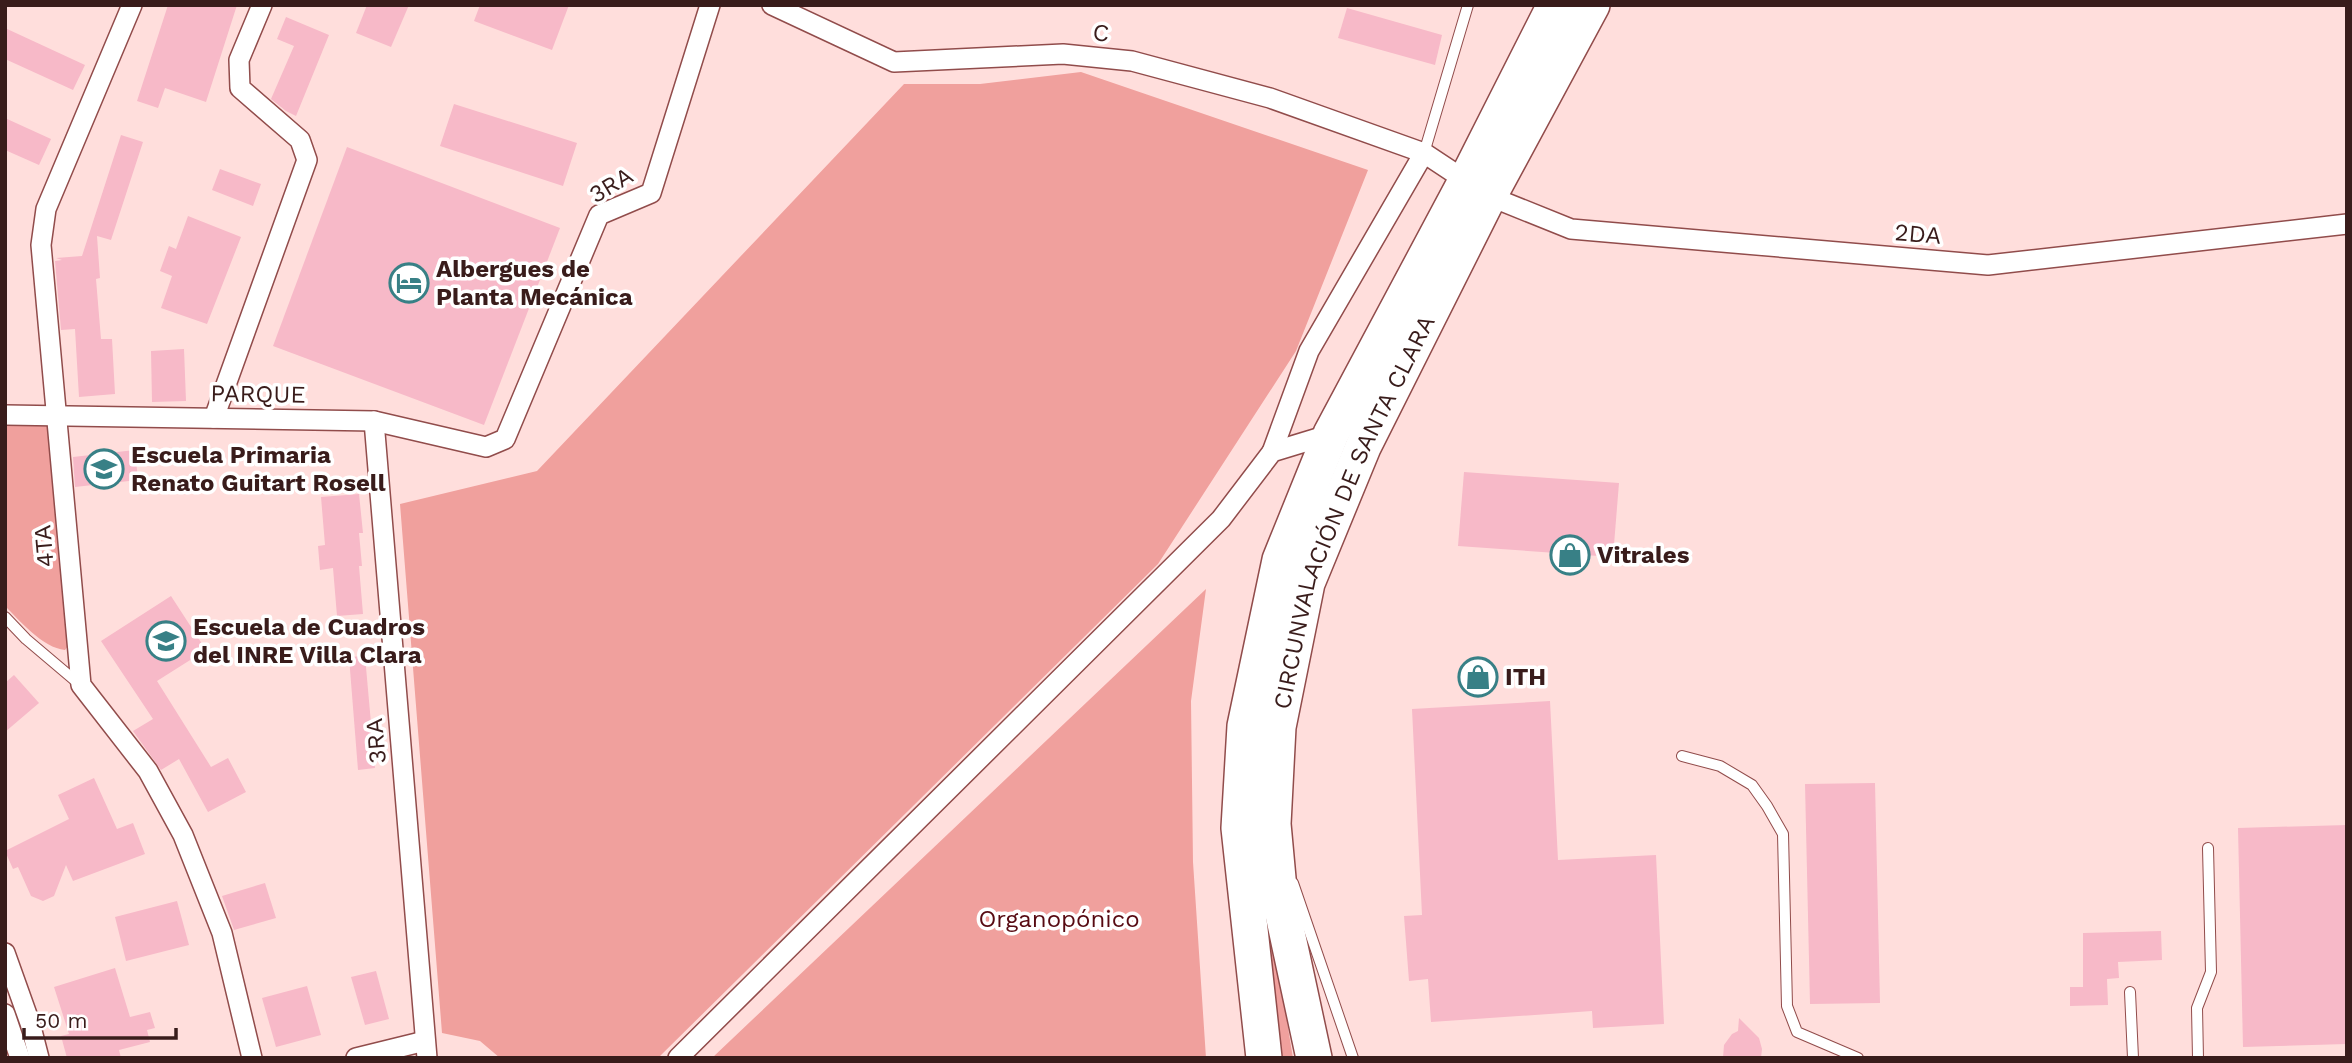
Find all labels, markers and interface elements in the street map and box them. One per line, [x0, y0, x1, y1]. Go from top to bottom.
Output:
street label: C [1091, 18, 1111, 48]
street label: 3RA [584, 161, 638, 209]
street label: 2DA [1894, 218, 1943, 250]
place label: Albergues de Planta Mecánica [436, 255, 633, 311]
hotel icon: Albergues de Planta Mecánica [388, 262, 430, 304]
street label: CIRCUNVALACIÓN DE SANTA CLARA [1268, 311, 1441, 712]
street label: PARQUE [210, 379, 306, 409]
place label: Escuela Primaria Renato Guitart Rosell [131, 441, 386, 497]
school or university icon: Escuela Primaria Renato Guitart Rosell [83, 448, 125, 490]
street label: 4TA [28, 524, 60, 568]
shop icon: Vitrales [1549, 534, 1591, 576]
place label: Vitrales [1597, 541, 1690, 569]
place label: Escuela de Cuadros del INRE Villa Clara [193, 613, 425, 669]
school or university icon: Escuela de Cuadros del INRE Villa Clara [145, 620, 187, 662]
shop icon: ITH [1457, 656, 1499, 698]
place label: ITH [1505, 663, 1546, 691]
street label: 3RA [360, 717, 392, 765]
park label: Organopónico [978, 905, 1140, 933]
scale bar [24, 996, 177, 1040]
text: 50 m [35, 1008, 87, 1033]

